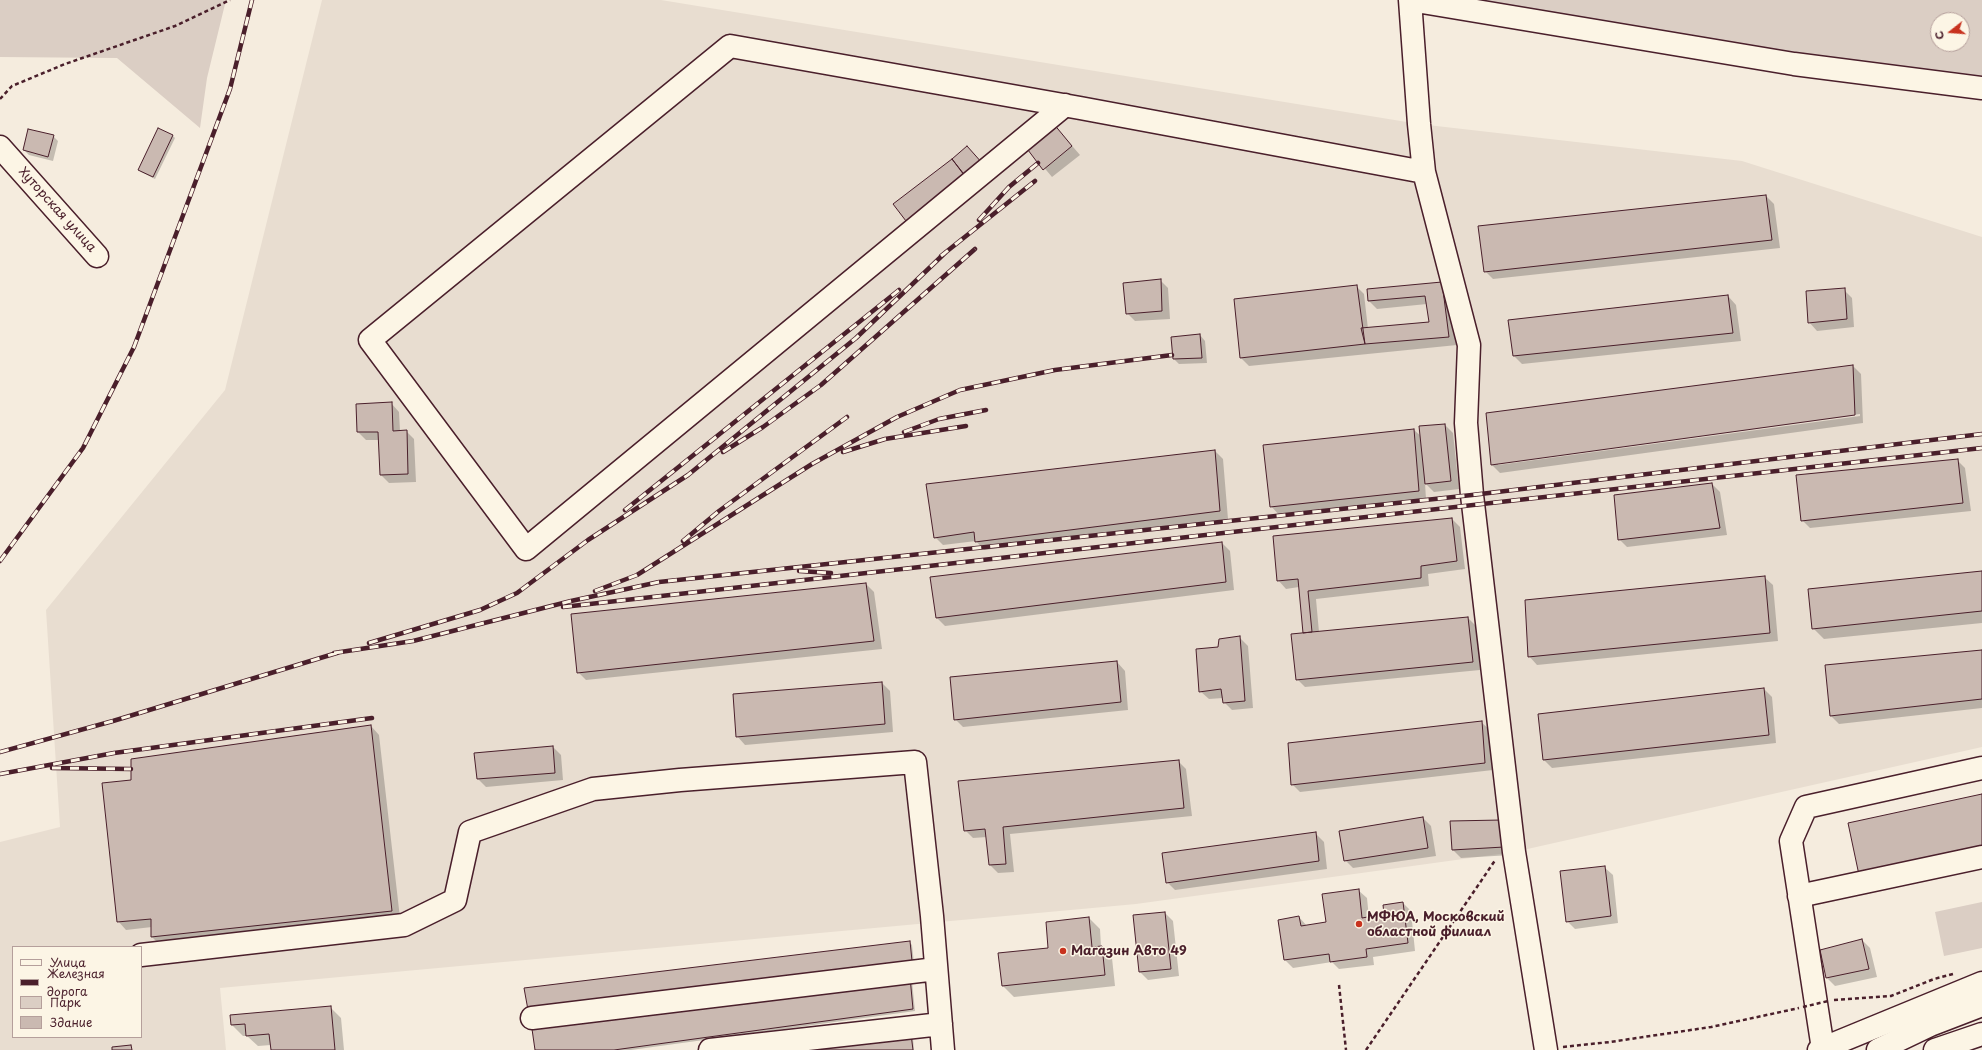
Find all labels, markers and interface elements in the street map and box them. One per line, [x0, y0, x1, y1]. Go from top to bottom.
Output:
north arrow [1930, 12, 1970, 52]
text: С [1930, 29, 1948, 42]
street label: Хуторская улица [15, 164, 99, 256]
place label: МФЮА, Московский областной филиал [1367, 909, 1505, 940]
marker: МФЮА, Московский областной филиал [1354, 919, 1364, 929]
place label: Магазин Авто 49 [1071, 943, 1187, 959]
legend [12, 946, 142, 1038]
marker: Магазин Авто 49 [1058, 946, 1068, 956]
text: Улица [50, 953, 86, 971]
text: Железная дорога [47, 964, 105, 1000]
text: Парк [50, 993, 81, 1011]
text: Здание [50, 1013, 92, 1031]

